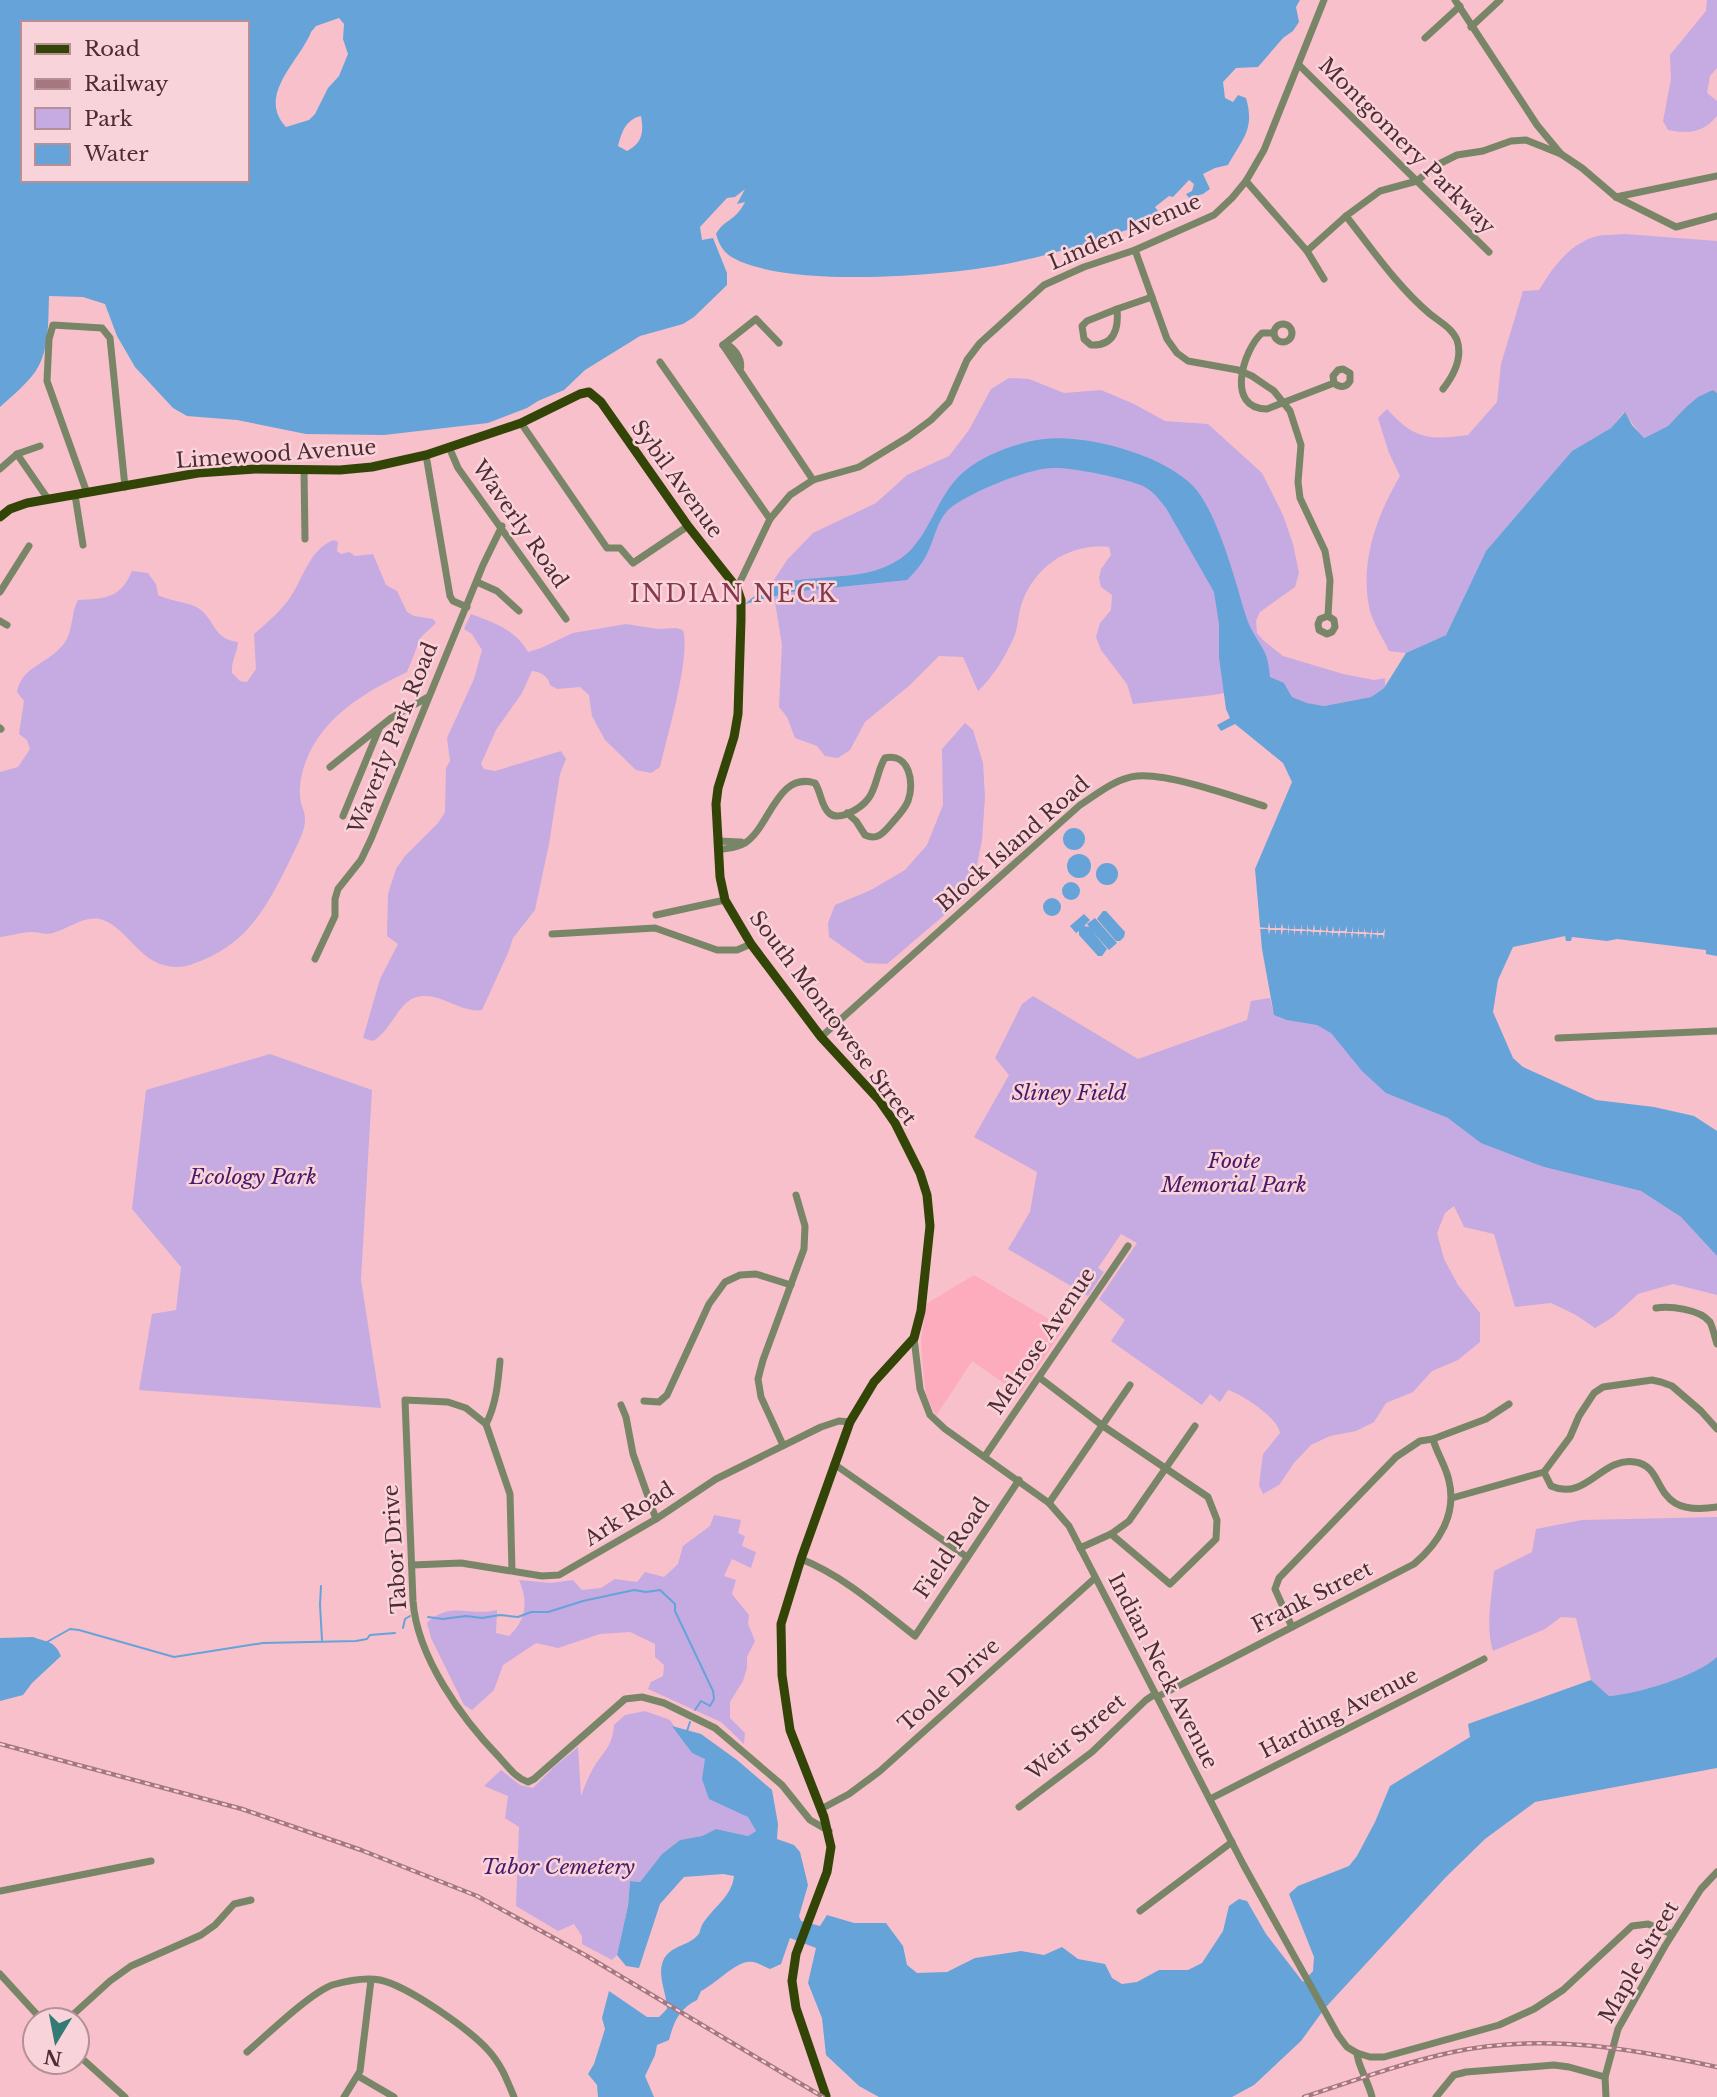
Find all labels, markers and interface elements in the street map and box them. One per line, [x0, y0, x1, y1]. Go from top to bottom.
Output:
legend [21, 21, 248, 182]
text: Road [84, 36, 140, 62]
street label: Montgomery Parkway [1313, 52, 1501, 240]
text: Railway [84, 71, 169, 97]
text: Park [84, 106, 133, 132]
text: Water [83, 141, 148, 167]
street label: Linden Avenue [1045, 188, 1205, 276]
street label: Sybil Avenue [625, 415, 729, 543]
street label: Limewood Avenue [175, 434, 377, 474]
street label: Waverly Road [466, 454, 574, 593]
district label: INDIAN NECK [630, 579, 838, 608]
street label: Waverly Park Road [342, 638, 443, 839]
street label: Block Island Road [931, 771, 1095, 917]
street label: South Montowese Street [744, 906, 922, 1130]
park label: Sliney Field [1011, 1080, 1127, 1106]
park label: Foote Memorial Park [1160, 1148, 1307, 1198]
park label: Ecology Park [188, 1164, 317, 1190]
street label: Melrose Avenue [983, 1263, 1101, 1419]
street label: Ark Road [579, 1476, 679, 1552]
street label: Tabor Drive [378, 1484, 412, 1614]
street label: Field Road [909, 1493, 995, 1603]
street label: Frank Street [1247, 1555, 1377, 1639]
street label: Indian Neck Avenue [1102, 1569, 1224, 1773]
street label: Toole Drive [893, 1633, 1005, 1737]
street label: Harding Avenue [1255, 1662, 1423, 1764]
street label: Weir Street [1021, 1688, 1131, 1786]
park label: Tabor Cemetery [481, 1854, 635, 1880]
street label: Maple Street [1594, 1896, 1684, 2028]
north arrow [21, 2006, 91, 2076]
text: N [42, 2044, 64, 2070]

